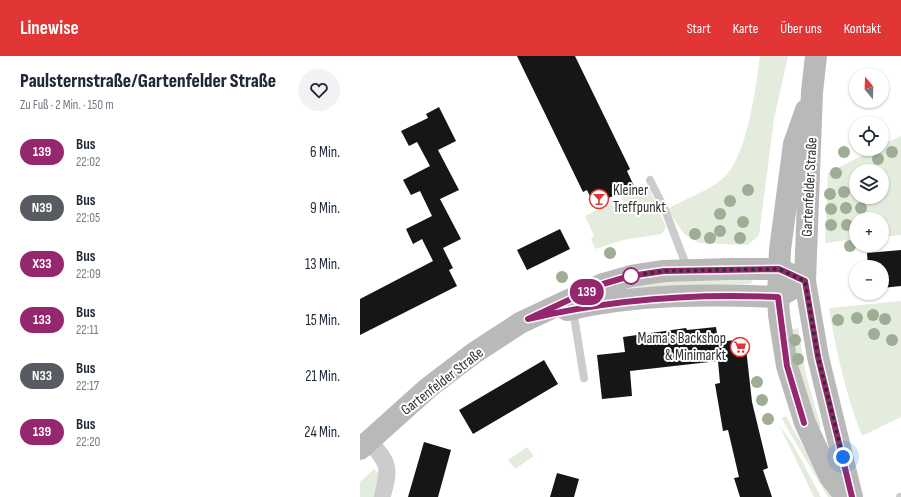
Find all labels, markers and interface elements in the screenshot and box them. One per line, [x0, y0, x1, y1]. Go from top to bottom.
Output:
text: Linewise [20, 17, 79, 40]
text: Start [687, 20, 711, 37]
text: Karte [733, 20, 758, 37]
text: Über uns [780, 20, 822, 37]
text: Kontakt [844, 20, 881, 37]
north arrow [849, 68, 889, 108]
map controls [849, 68, 889, 300]
button: heart [298, 69, 340, 111]
text: Paulsternstraße/Gartenfelder Straße [20, 70, 276, 93]
text: Zu Fuß · 2 Min. · 150 m [20, 97, 114, 113]
button: locate [849, 116, 889, 156]
text: Bus [76, 135, 95, 154]
street label: Gartenfelder Straße [797, 137, 822, 237]
text: 139 [33, 143, 51, 160]
text: 6 Min. [310, 143, 340, 162]
text: 22:02 [76, 154, 100, 170]
button: layers [849, 164, 889, 204]
place label: Kleiner Treffpunkt [613, 181, 666, 217]
bar icon: Kleiner Treffpunkt [588, 188, 610, 210]
text: Bus [76, 191, 95, 210]
text: N39 [32, 199, 52, 216]
text: 9 Min. [310, 199, 340, 218]
text: 22:05 [76, 210, 100, 226]
button: + [849, 212, 889, 252]
text: Bus [76, 247, 95, 266]
text: X33 [32, 255, 52, 272]
text: 13 Min. [305, 255, 340, 274]
button: − [849, 260, 889, 300]
text: 22:09 [76, 266, 101, 282]
unlabelled marker [622, 267, 640, 285]
line badge: 139 [564, 279, 610, 305]
text: 139 [578, 283, 596, 300]
text: Bus [76, 303, 95, 322]
text: 133 [33, 311, 51, 328]
text: 15 Min. [305, 311, 340, 330]
text: 22:11 [76, 322, 98, 338]
place label: Mama's Backshop & Minimarkt [638, 329, 726, 365]
supermarket icon: Mama's Backshop & Minimarkt [729, 336, 751, 358]
street label: Gartenfelder Straße [397, 343, 487, 420]
text: Bus [76, 359, 95, 378]
text: N33 [32, 367, 52, 384]
text: 21 Min. [305, 367, 340, 386]
text: 22:17 [76, 378, 99, 394]
text: Bus [76, 415, 95, 434]
text: 139 [33, 423, 51, 440]
text: 24 Min. [304, 423, 340, 442]
text: 22:20 [76, 434, 100, 450]
your location [833, 447, 853, 467]

